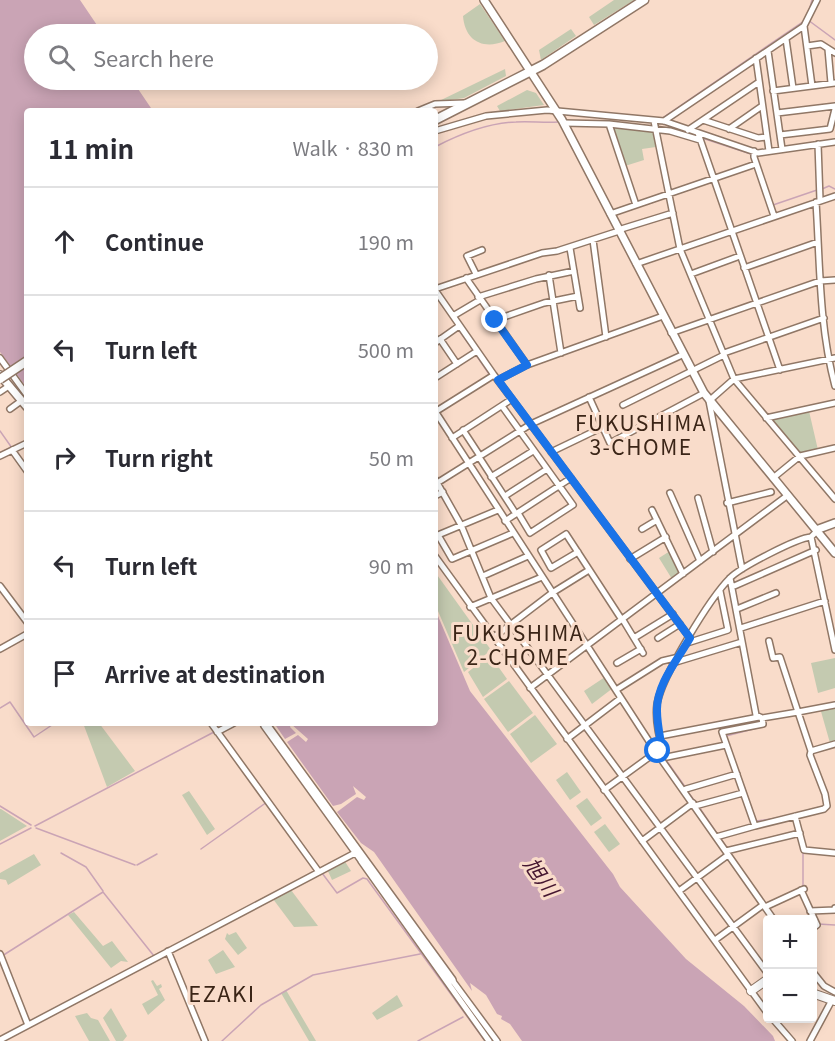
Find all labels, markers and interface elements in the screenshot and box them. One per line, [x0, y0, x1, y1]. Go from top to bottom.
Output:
search box [24, 24, 438, 90]
icon: search [45, 41, 78, 74]
text: Search here [93, 41, 214, 73]
text: 11 min [48, 129, 134, 166]
text: Walk · 830 m [292, 133, 414, 162]
icon: ahead [48, 225, 81, 258]
text: Continue [105, 225, 204, 257]
text: 190 m [358, 227, 414, 256]
route end [481, 306, 507, 332]
icon: left [48, 333, 81, 366]
text: Turn left [105, 333, 197, 365]
text: 500 m [358, 335, 414, 364]
district label: FUKUSHIMA 3-CHOME [575, 407, 707, 461]
icon: right [48, 441, 81, 474]
text: Turn right [105, 441, 213, 473]
text: 50 m [369, 443, 414, 472]
icon: left [48, 549, 81, 582]
text: Turn left [105, 549, 197, 581]
text: 90 m [369, 551, 414, 580]
district label: FUKUSHIMA 2-CHOME [452, 617, 584, 671]
icon: arrive [48, 657, 81, 690]
text: Arrive at destination [105, 657, 325, 689]
route start [644, 737, 670, 763]
water label: 旭川 [518, 850, 567, 903]
map controls [763, 915, 817, 1023]
button: + [763, 915, 817, 969]
button: − [763, 969, 817, 1023]
district label: EZAKI [188, 976, 256, 1008]

